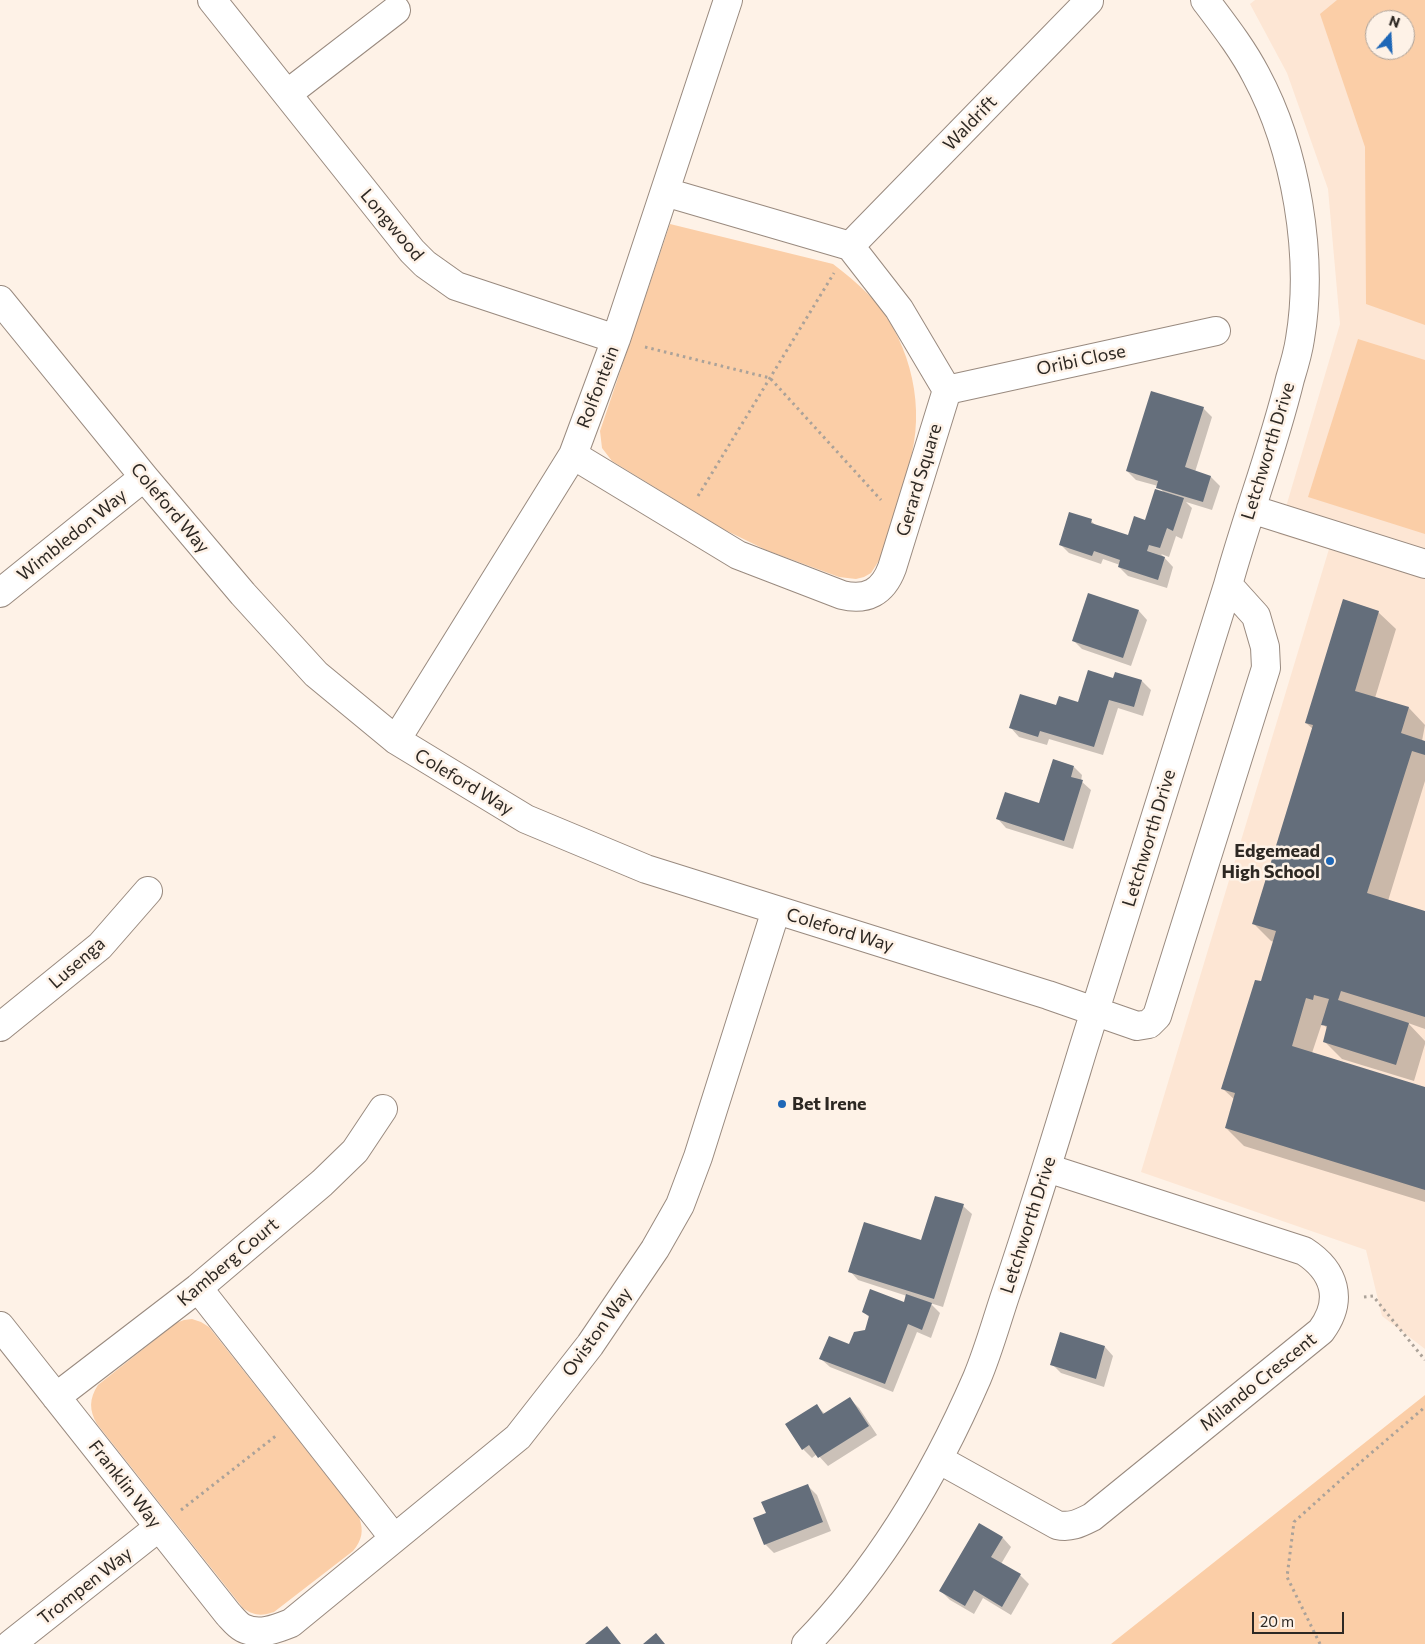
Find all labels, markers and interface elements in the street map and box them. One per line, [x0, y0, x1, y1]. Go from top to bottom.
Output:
north arrow [1365, 10, 1415, 60]
text: N [1387, 12, 1402, 31]
street label: Waldrift [939, 91, 1001, 155]
street label: Longwood [356, 185, 428, 265]
street label: Oribi Close [1035, 340, 1127, 380]
street label: Rolfontein [572, 343, 624, 431]
street label: Letchworth Drive [1237, 380, 1299, 522]
street label: Gerard Square [892, 421, 946, 539]
street label: Coleford Way [126, 459, 214, 557]
street label: Wimbledon Way [13, 484, 131, 586]
street label: Coleford Way [411, 744, 517, 820]
street label: Letchworth Drive [1118, 767, 1180, 909]
place label: Edgemead High School [1221, 840, 1320, 882]
marker: Edgemead High School [1324, 855, 1336, 867]
street label: Coleford Way [784, 903, 896, 957]
street label: Lusenga [44, 933, 110, 993]
place label: Bet Irene [792, 1093, 867, 1115]
marker: Bet Irene [776, 1098, 788, 1110]
street label: Letchworth Drive [996, 1154, 1060, 1296]
street label: Kamberg Court [173, 1213, 283, 1311]
street label: Oviston Way [558, 1283, 636, 1381]
street label: Milando Crescent [1195, 1328, 1321, 1436]
street label: Franklin Way [84, 1436, 166, 1532]
street label: Trompen Way [34, 1543, 136, 1629]
scale bar [1255, 1602, 1348, 1634]
text: 20 m [1260, 1612, 1294, 1630]

